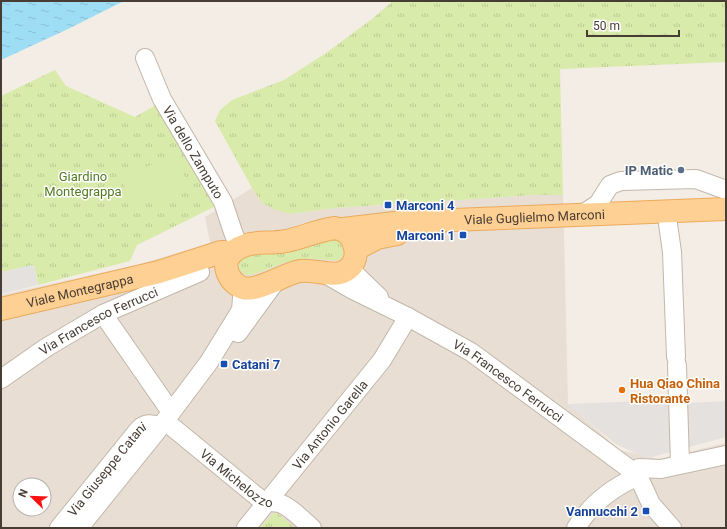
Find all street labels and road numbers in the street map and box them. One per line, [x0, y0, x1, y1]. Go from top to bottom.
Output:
street label: Via dello Zamputo [160, 103, 227, 201]
street label: Viale Guglielmo Marconi [464, 206, 605, 227]
street label: Viale Montegrappa [25, 271, 135, 310]
street label: Via Francesco Ferrucci [36, 284, 160, 358]
street label: Via Francesco Ferrucci [451, 336, 566, 425]
street label: Via Antonio Garella [289, 377, 370, 472]
street label: Via Giuseppe Catani [64, 418, 148, 519]
street label: Via Michelozzo [197, 446, 273, 510]

